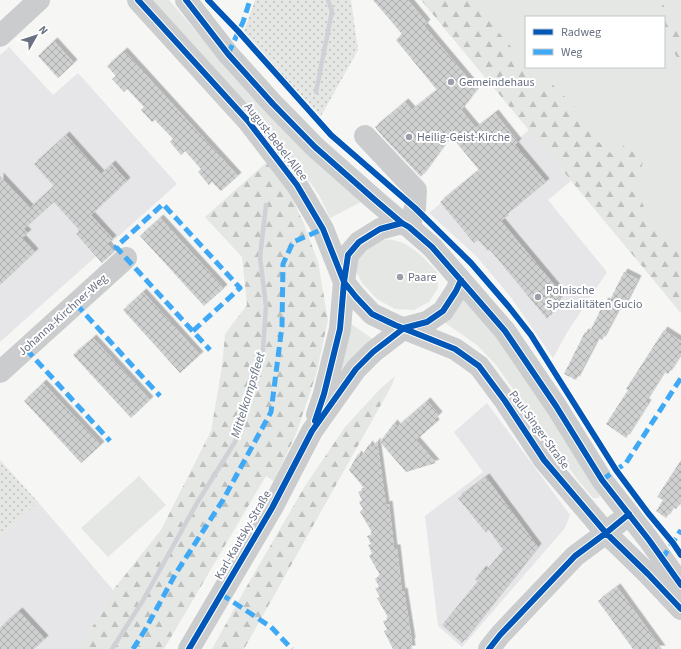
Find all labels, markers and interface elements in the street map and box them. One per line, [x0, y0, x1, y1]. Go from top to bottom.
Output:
north arrow [16, 16, 56, 56]
legend [525, 16, 665, 68]
text: N [35, 22, 52, 38]
text: Radweg [561, 24, 601, 41]
text: Weg [561, 44, 582, 61]
place label: Gemeindehaus [459, 74, 535, 91]
marker: Gemeindehaus [446, 77, 456, 87]
street label: August-Bebel-Allee [240, 99, 312, 185]
place label: Heilig-Geist-Kirche [417, 129, 510, 146]
marker: Heilig-Geist-Kirche [404, 132, 414, 142]
place label: Paare [408, 269, 436, 286]
street label: Johanna-Kirchner-Weg [15, 270, 111, 360]
marker: Paare [395, 272, 405, 282]
place label: Polnische Spezialitäten Gucio [546, 282, 643, 313]
marker: Polnische Spezialitäten Gucio [533, 292, 543, 302]
water label: Mittelkampsfleet [226, 349, 270, 440]
street label: Paul-Singer-Straße [505, 387, 573, 473]
street label: Karl-Kautsky-Straße [211, 487, 276, 583]

